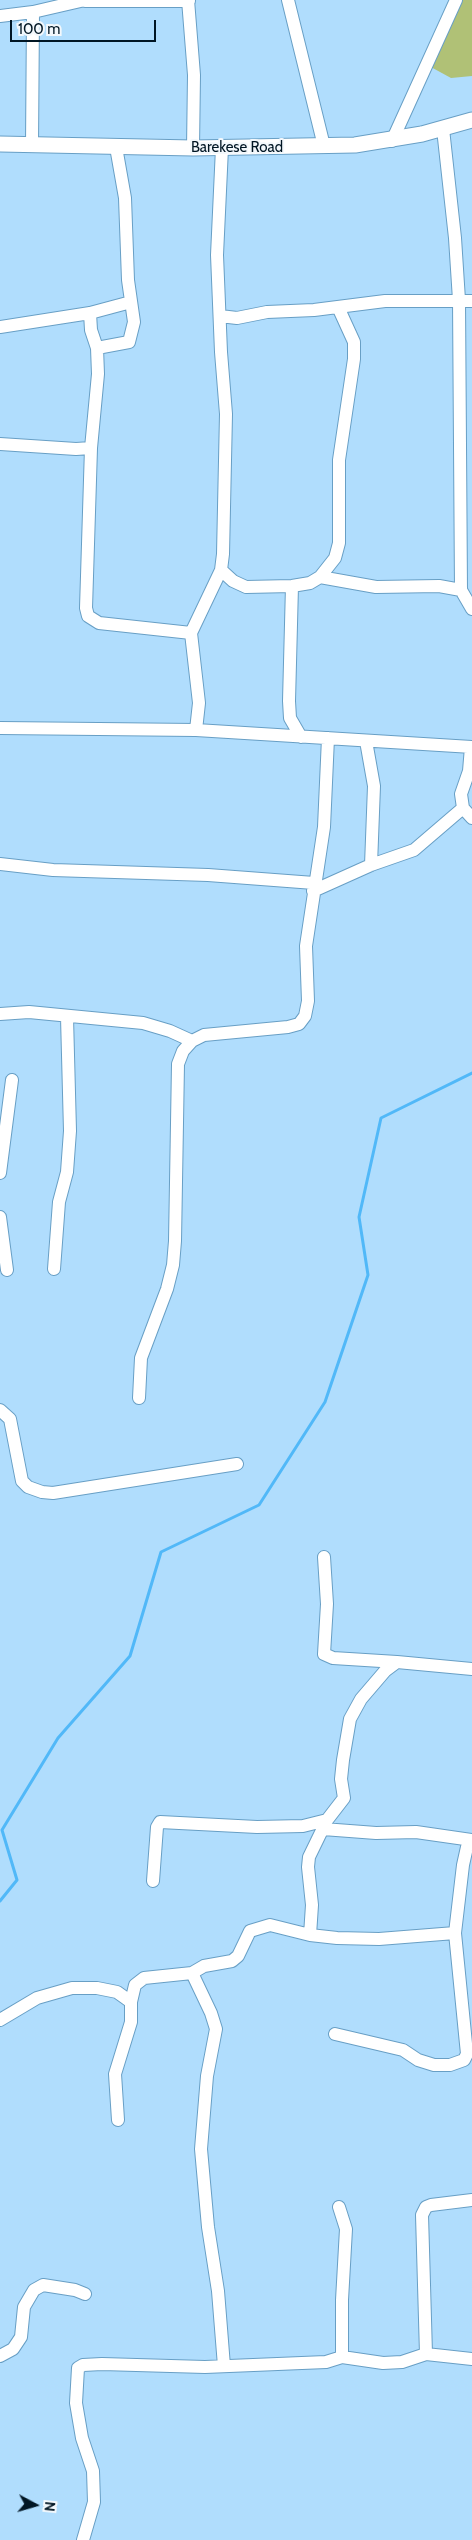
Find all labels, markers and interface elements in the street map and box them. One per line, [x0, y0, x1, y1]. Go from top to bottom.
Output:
scale bar [12, 10, 159, 42]
text: 100 m [18, 20, 60, 38]
street label: Barekese Road [191, 139, 283, 157]
north arrow [10, 2480, 60, 2530]
text: N [40, 2501, 59, 2512]

